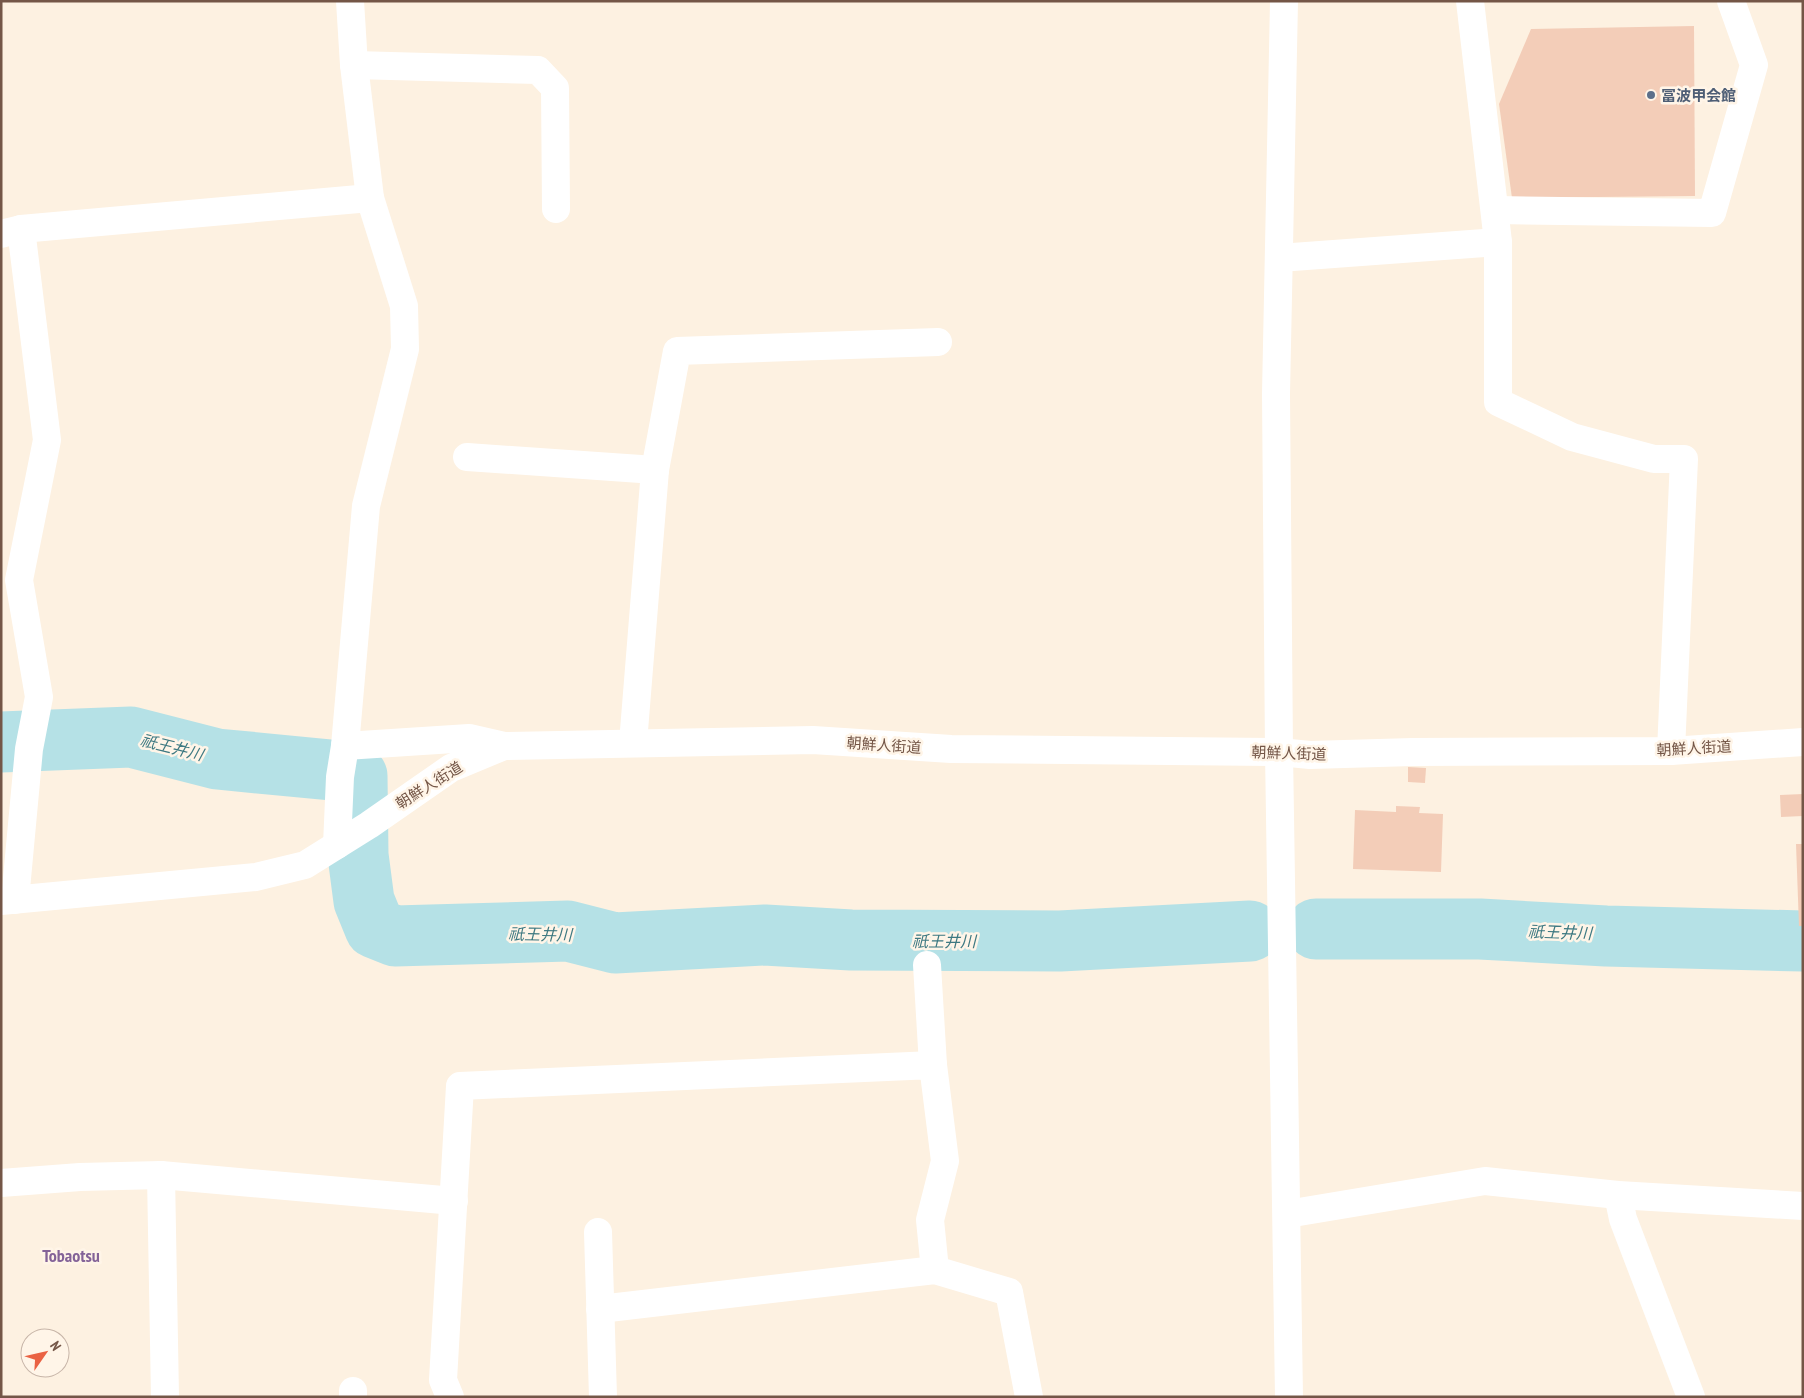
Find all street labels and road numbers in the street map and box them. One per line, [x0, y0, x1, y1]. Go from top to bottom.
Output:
street label: 朝鮮人街道 [846, 733, 922, 757]
street label: 朝鮮人街道 [1656, 737, 1732, 759]
street label: 朝鮮人街道 [1251, 742, 1327, 764]
street label: 朝鮮人街道 [392, 757, 466, 813]

